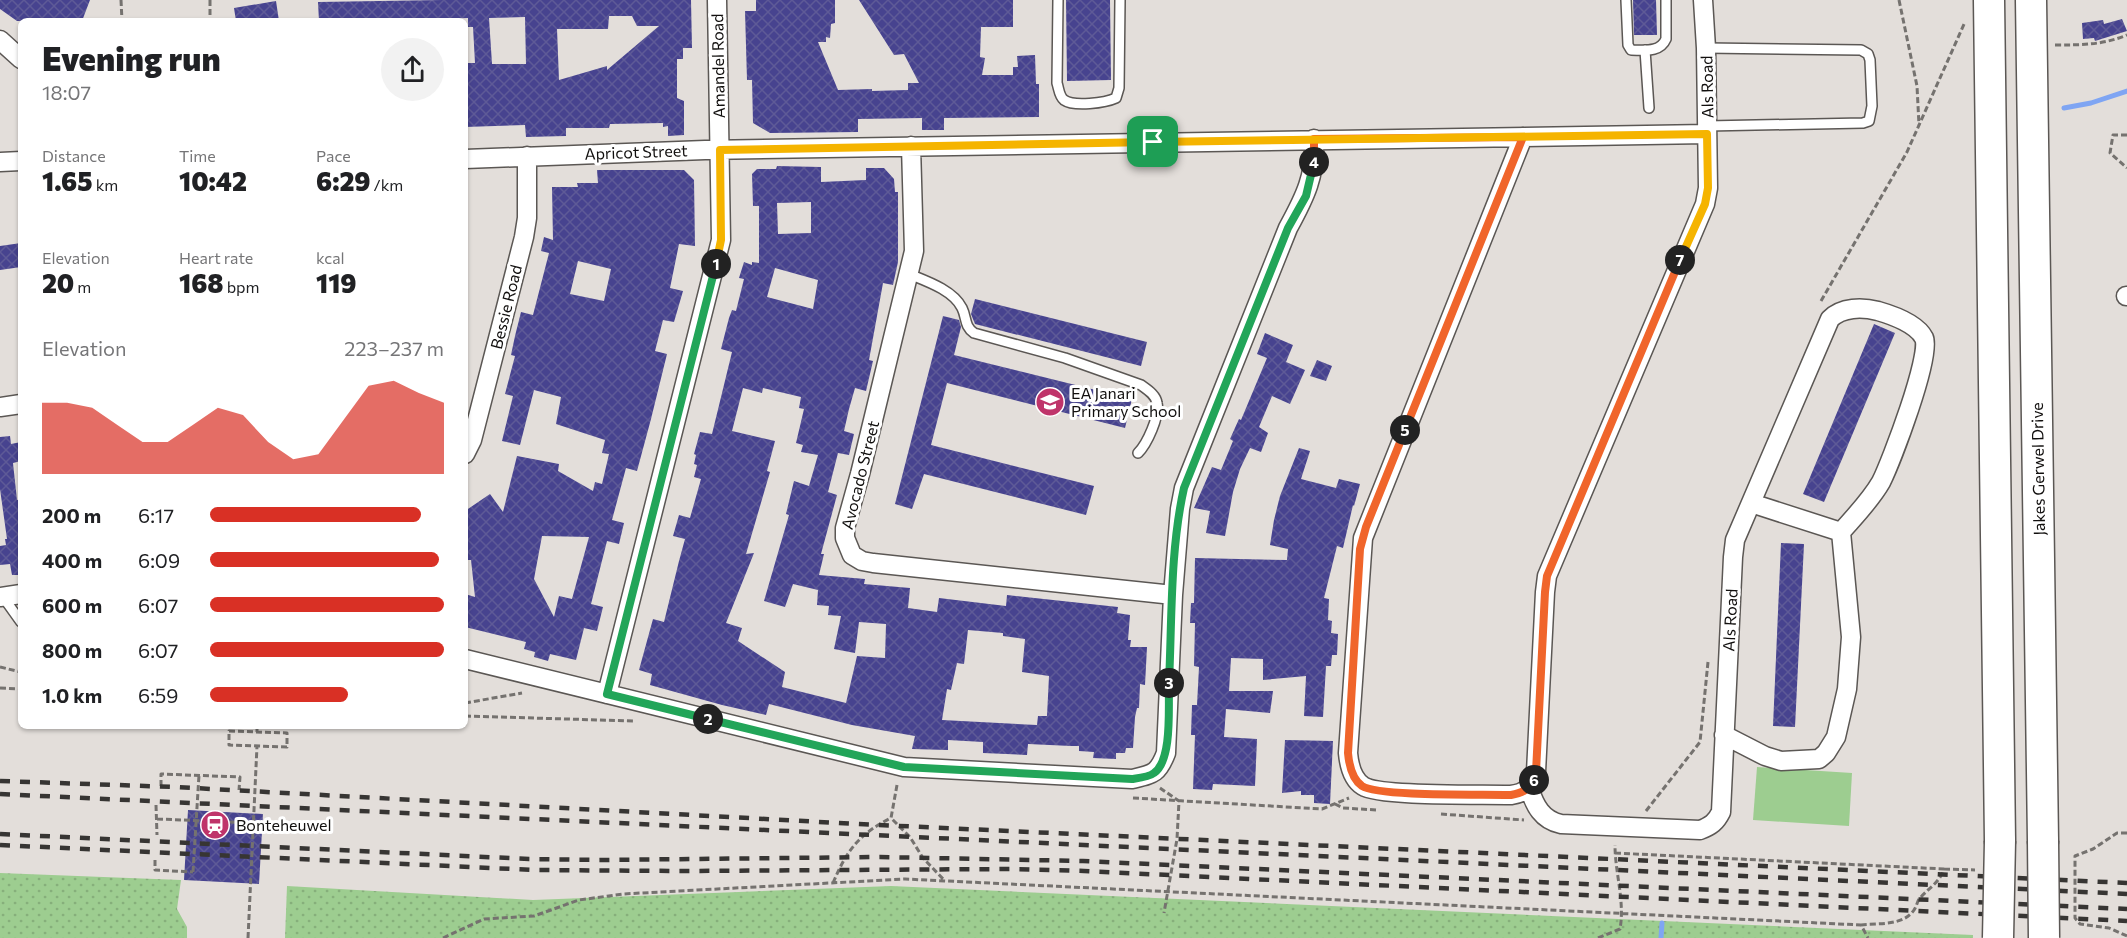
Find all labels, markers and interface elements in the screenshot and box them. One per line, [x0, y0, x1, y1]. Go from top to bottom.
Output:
street label: Amandel Road [707, 13, 728, 119]
text: Evening run [42, 37, 221, 78]
button: share [381, 38, 444, 101]
street label: Als Road [1696, 55, 1717, 119]
text: 18:07 [42, 80, 91, 104]
pin [1127, 116, 1178, 167]
icon: arrive [1136, 125, 1169, 158]
street label: Apricot Street [584, 140, 688, 163]
text: Distance [42, 146, 106, 165]
text: Time [179, 146, 216, 165]
text: Pace [316, 146, 351, 165]
pin: 4 [1299, 147, 1329, 177]
text: 4 [1309, 152, 1319, 171]
text: 1.65 [42, 165, 93, 196]
text: 10:42 [179, 165, 247, 196]
text: 6:29 [316, 165, 370, 196]
text: km [93, 175, 118, 194]
text: /km [370, 175, 403, 194]
pin: 7 [1665, 245, 1695, 275]
text: Elevation [42, 248, 110, 267]
text: Heart rate [179, 248, 253, 267]
text: kcal [316, 248, 345, 267]
pin: 1 [701, 249, 731, 279]
text: 7 [1676, 250, 1684, 269]
text: 1 [712, 254, 720, 273]
street label: Bessie Road [486, 263, 525, 351]
text: 20 [42, 267, 74, 298]
text: 168 [179, 267, 224, 298]
text: 119 [316, 267, 356, 298]
text: m [74, 277, 91, 296]
text: bpm [224, 277, 260, 296]
text: Elevation [42, 336, 127, 360]
text: 223–237 m [344, 336, 444, 360]
place label: EA Janari Primary School [1071, 383, 1181, 420]
school or university icon: EA Janari Primary School [1034, 386, 1066, 418]
street label: Jakes Gerwel Drive [2027, 402, 2048, 536]
pin: 5 [1390, 415, 1420, 445]
street label: Avocado Street [837, 418, 882, 531]
text: 5 [1400, 420, 1410, 439]
text: 200 m [42, 503, 101, 527]
text: 6:17 [138, 503, 174, 527]
text: 400 m [42, 548, 102, 572]
text: 6:09 [138, 548, 180, 572]
street label: Als Road [1718, 588, 1741, 652]
text: 600 m [42, 593, 102, 617]
text: 6:07 [138, 593, 178, 617]
text: 800 m [42, 638, 102, 662]
text: 6:07 [138, 638, 178, 662]
pin: 3 [1154, 668, 1184, 698]
text: 3 [1164, 673, 1174, 692]
text: 1.0 km [42, 683, 102, 707]
text: 6:59 [138, 683, 179, 707]
pin: 2 [693, 704, 723, 734]
text: 2 [703, 709, 713, 728]
pin: 6 [1519, 765, 1549, 795]
text: 6 [1529, 770, 1539, 789]
station icon: Bonteheuwel [199, 809, 231, 841]
place label: Bonteheuwel [236, 815, 332, 834]

